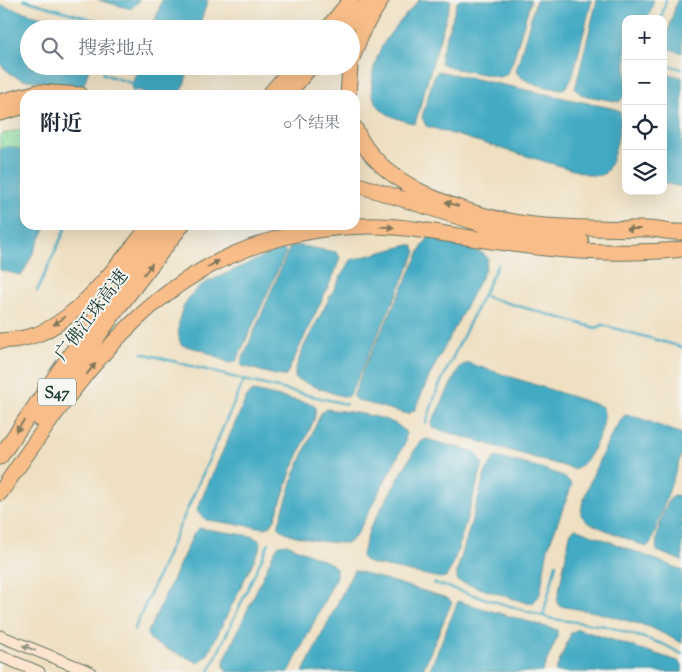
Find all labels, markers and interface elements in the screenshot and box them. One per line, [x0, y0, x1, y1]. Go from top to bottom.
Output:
map controls [622, 15, 667, 195]
button: + [622, 15, 667, 60]
search box [20, 20, 360, 75]
icon: search [38, 34, 66, 62]
text: 搜索地点 [78, 36, 154, 63]
button: − [622, 60, 667, 105]
button: locate [622, 105, 667, 150]
text: 附近 [40, 110, 82, 140]
text: 0个结果 [284, 113, 340, 136]
button: layers [622, 150, 667, 195]
one-way arrow [444, 199, 459, 207]
one-way arrow [379, 223, 395, 231]
one-way arrow [625, 225, 641, 233]
one-way arrow [207, 259, 220, 268]
one-way arrow [143, 262, 153, 276]
street label: 广佛江珠高速 [50, 265, 135, 367]
one-way arrow [52, 316, 66, 326]
one-way arrow [86, 363, 97, 376]
road number: S47 [38, 378, 76, 406]
one-way arrow [15, 419, 25, 433]
one-way arrow [21, 643, 36, 651]

